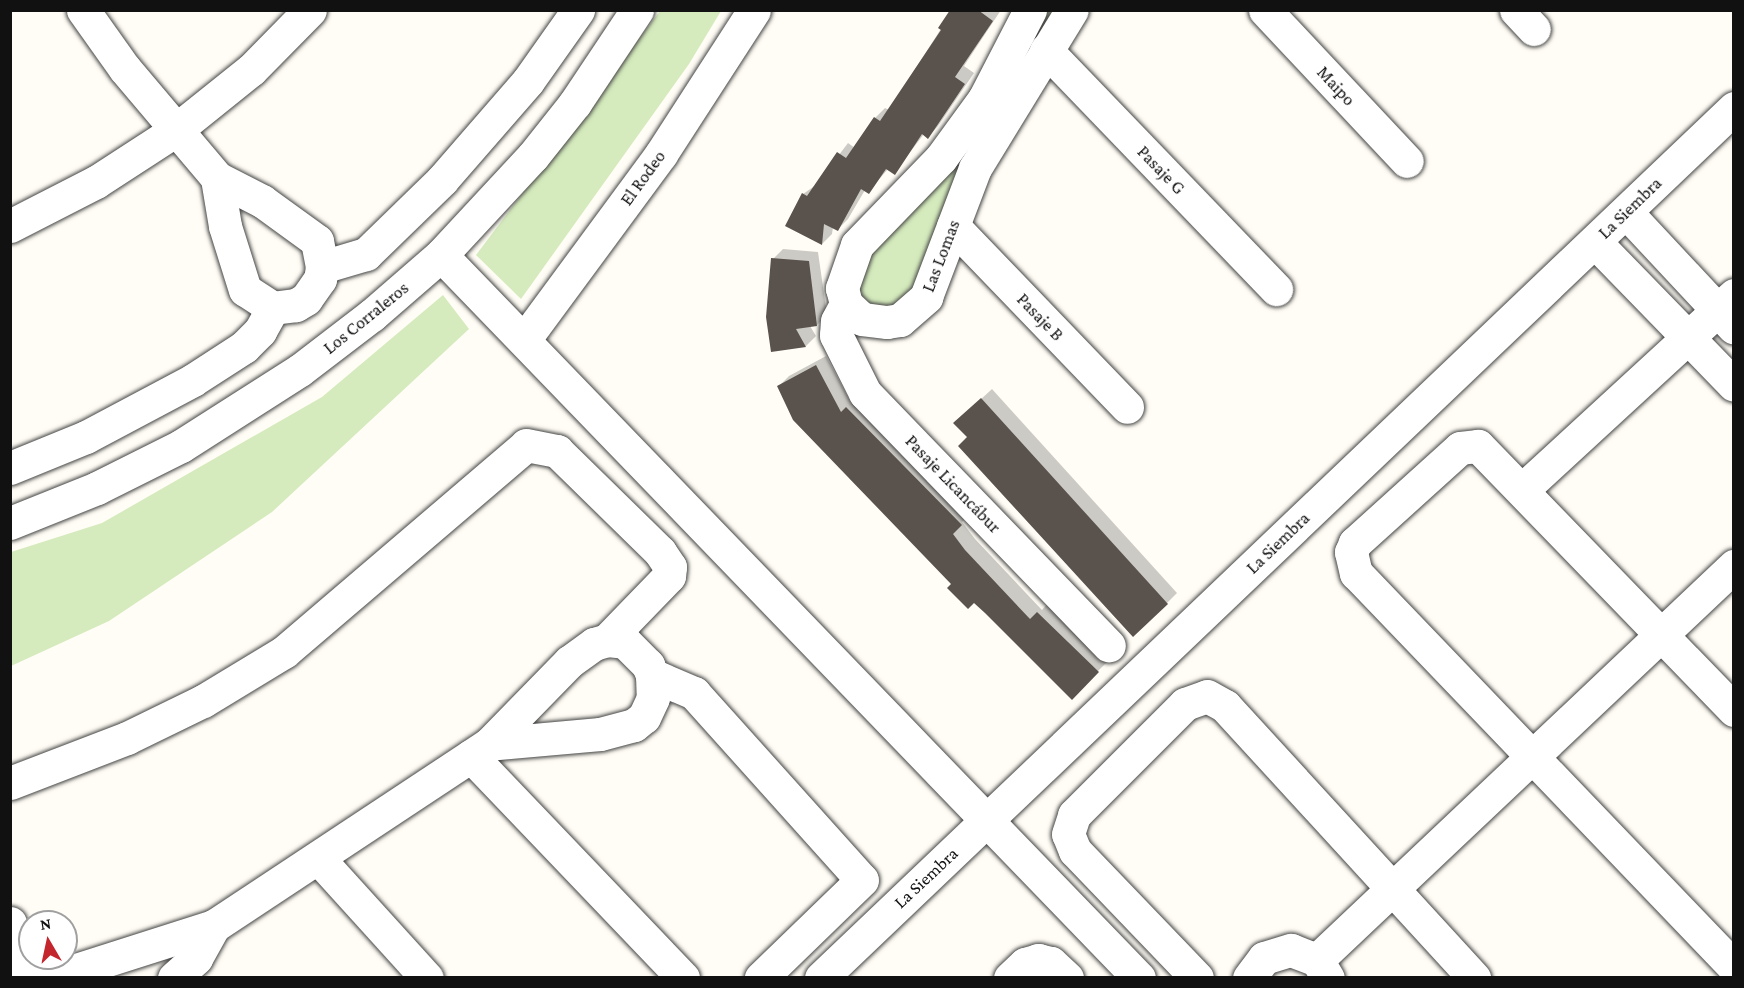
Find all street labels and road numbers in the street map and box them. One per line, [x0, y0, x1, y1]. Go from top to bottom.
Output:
street label: Maipo [1312, 62, 1360, 110]
street label: Pasaje G [1133, 141, 1189, 199]
street label: El Rodeo [616, 146, 670, 210]
street label: La Siembra [1594, 173, 1666, 243]
street label: Las Lomas [917, 217, 965, 295]
street label: Los Corraleros [319, 277, 413, 359]
street label: Pasaje B [1012, 289, 1068, 345]
street label: Pasaje Licancábur [901, 430, 1005, 538]
street label: La Siembra [1242, 508, 1314, 578]
street label: La Siembra [889, 843, 963, 913]

